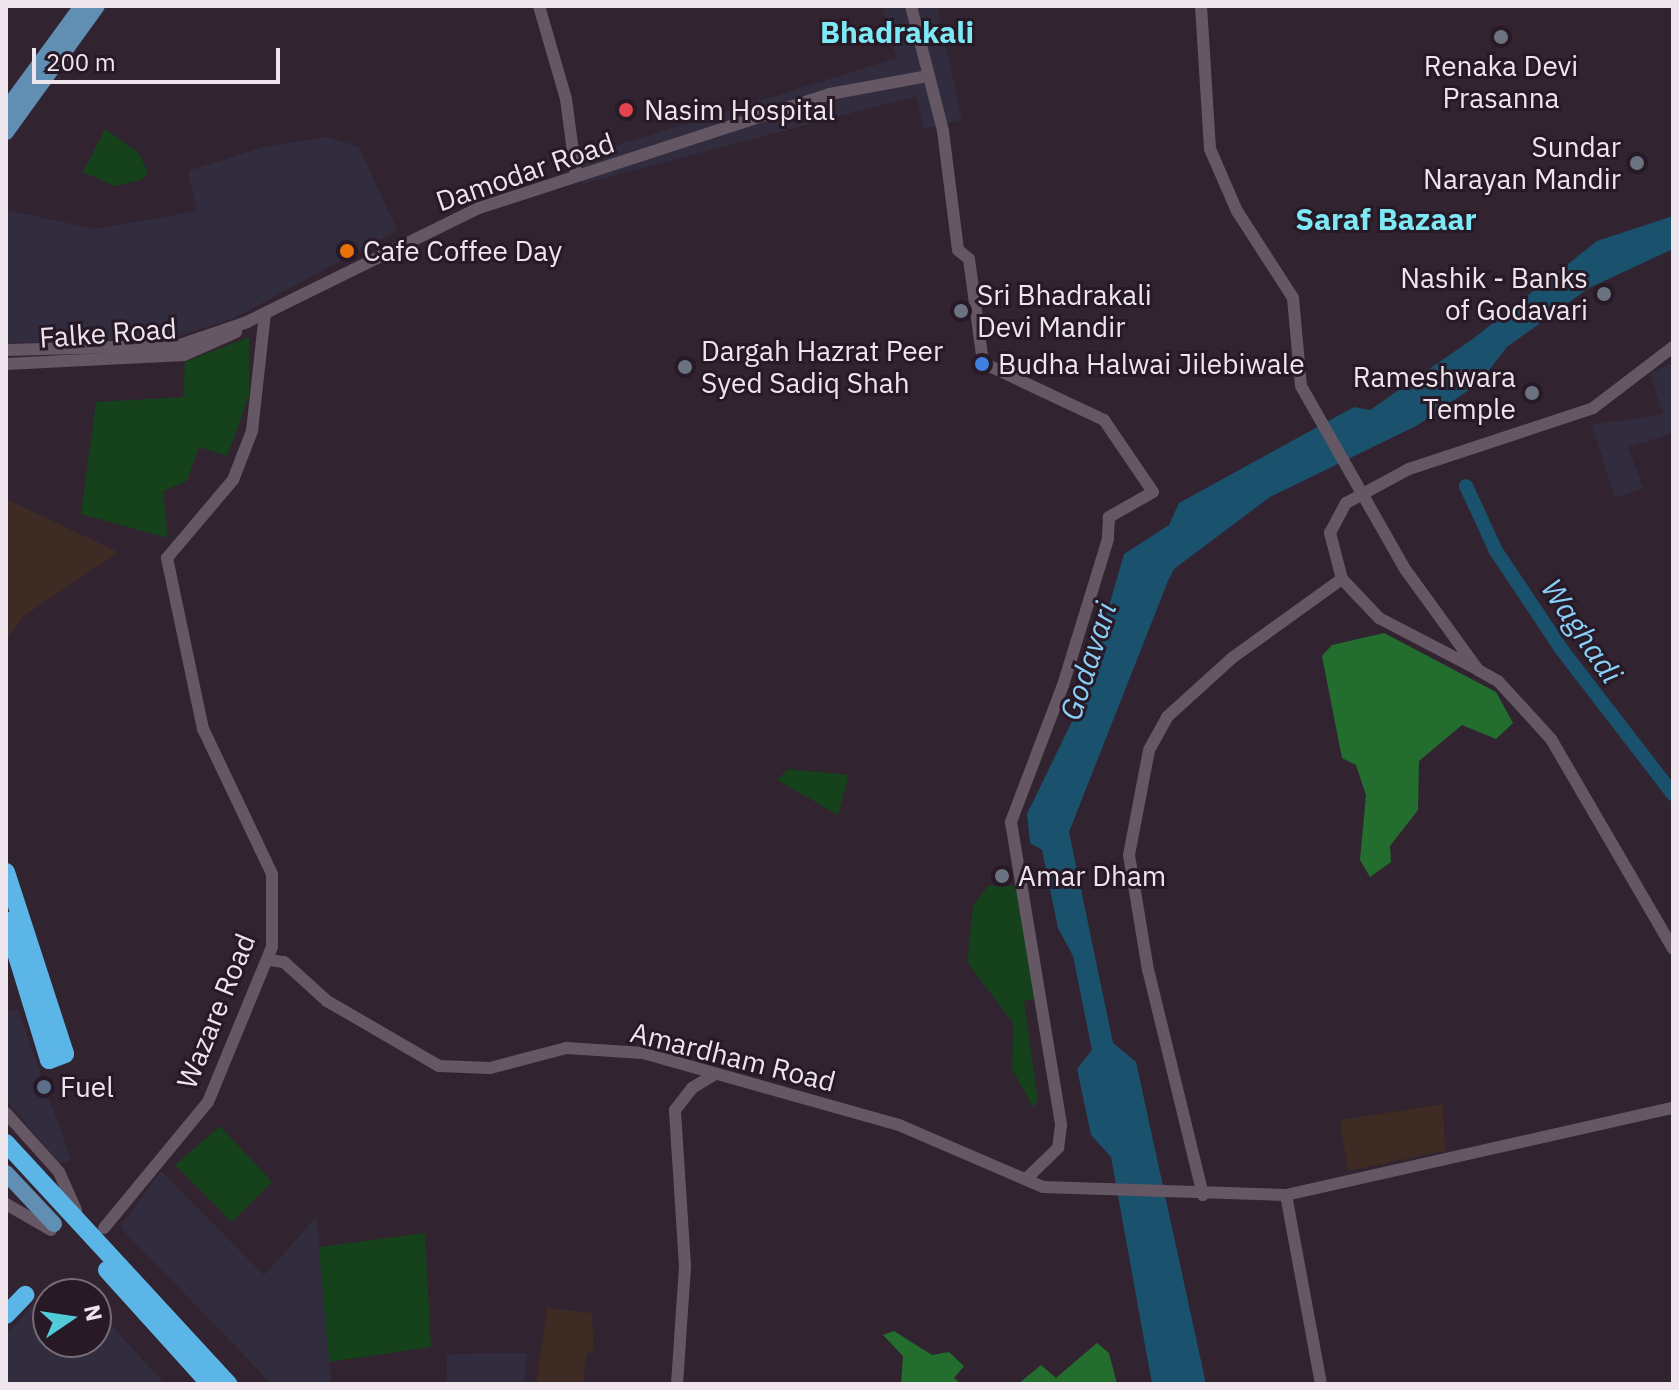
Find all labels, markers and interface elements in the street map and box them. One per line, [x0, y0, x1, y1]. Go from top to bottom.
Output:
district label: Bhadrakali [820, 14, 974, 50]
marker: Renaka Devi Prasanna [1492, 28, 1510, 46]
scale bar [36, 32, 284, 82]
text: 200 m [46, 46, 116, 78]
place label: Renaka Devi Prasanna [1424, 49, 1578, 115]
place label: Nasim Hospital [644, 93, 835, 127]
marker: Nasim Hospital [615, 99, 637, 121]
street label: Damodar Road [431, 126, 619, 218]
place label: Sundar Narayan Mandir [1423, 130, 1621, 196]
marker: Sundar Narayan Mandir [1628, 154, 1646, 172]
district label: Saraf Bazaar [1295, 201, 1477, 237]
place label: Cafe Coffee Day [363, 234, 562, 268]
marker: Cafe Coffee Day [338, 242, 356, 260]
place label: Nashik - Banks of Godavari [1400, 261, 1588, 327]
place label: Sri Bhadrakali Devi Mandir [977, 278, 1152, 344]
marker: Nashik - Banks of Godavari [1595, 285, 1613, 303]
marker: Sri Bhadrakali Devi Mandir [952, 302, 970, 320]
street label: Falke Road [38, 311, 178, 355]
place label: Dargah Hazrat Peer Syed Sadiq Shah [701, 334, 943, 400]
place label: Budha Halwai Jilebiwale [998, 347, 1305, 381]
marker: Budha Halwai Jilebiwale [973, 355, 991, 373]
marker: Dargah Hazrat Peer Syed Sadiq Shah [676, 358, 694, 376]
place label: Rameshwara Temple [1353, 360, 1516, 426]
marker: Rameshwara Temple [1523, 384, 1541, 402]
water label: Waghadi [1534, 572, 1630, 690]
water label: Godavari [1052, 598, 1124, 724]
place label: Amar Dham [1018, 859, 1166, 893]
marker: Amar Dham [993, 867, 1011, 885]
street label: Wazare Road [170, 929, 262, 1093]
street label: Amardham Road [627, 1015, 839, 1099]
place label: Fuel [60, 1070, 114, 1104]
marker: Fuel [35, 1078, 53, 1096]
north arrow [32, 1278, 112, 1358]
text: N [78, 1302, 110, 1324]

